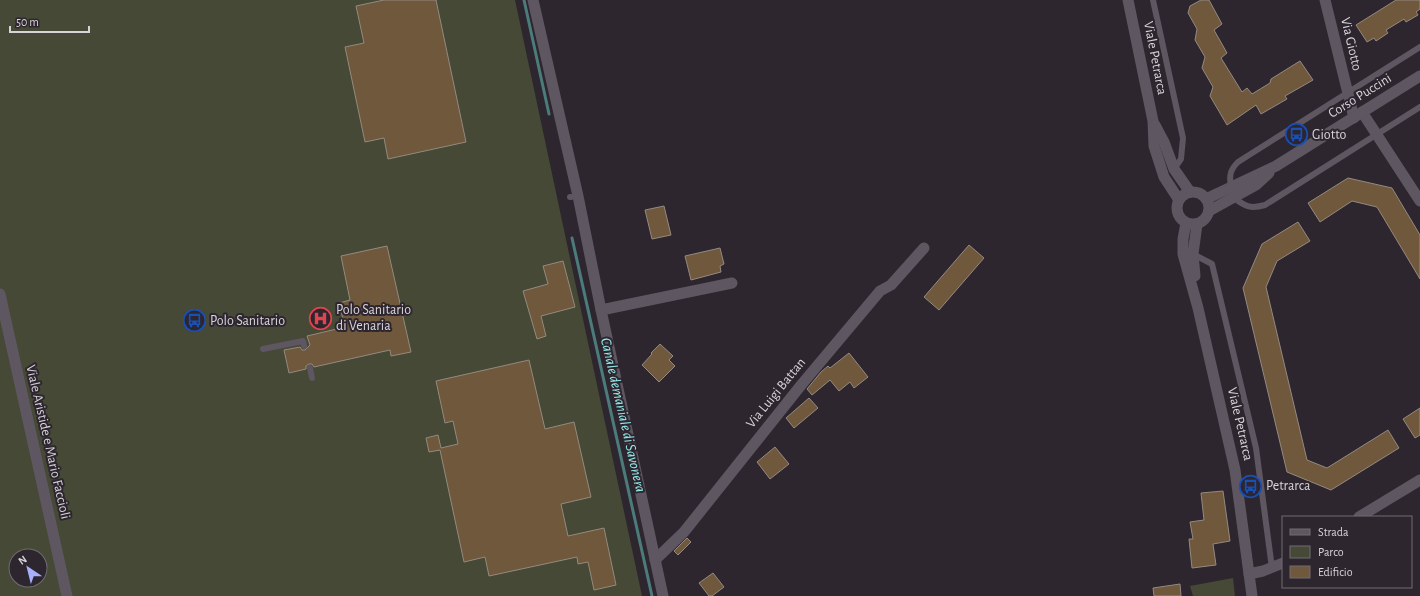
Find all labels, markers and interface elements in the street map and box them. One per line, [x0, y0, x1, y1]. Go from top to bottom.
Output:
scale bar [10, 8, 89, 34]
text: 50 m [16, 16, 39, 28]
street label: Via Giotto [1338, 16, 1364, 72]
street label: Viale Petrarca [1141, 20, 1169, 96]
street label: Corso Puccini [1326, 71, 1394, 121]
bus stop icon: Giotto [1284, 122, 1310, 148]
place label: Giotto [1312, 128, 1346, 142]
place label: Polo Sanitario di Venaria [336, 303, 411, 333]
hospital icon: Polo Sanitario di Venaria [308, 305, 334, 331]
bus stop icon: Polo Sanitario [181, 308, 207, 334]
place label: Polo Sanitario [210, 314, 285, 328]
water label: Canale demaniale di Savonera [598, 336, 648, 494]
street label: Via Luigi Battan [744, 355, 808, 431]
street label: Viale Aristide e Mario Faccioli [23, 363, 73, 521]
street label: Viale Petrarca [1225, 386, 1255, 462]
bus stop icon: Petrarca [1238, 473, 1264, 499]
place label: Petrarca [1266, 479, 1311, 493]
legend [1282, 516, 1412, 588]
text: Strada [1318, 526, 1349, 538]
text: Parco [1318, 546, 1344, 558]
north arrow [8, 548, 48, 588]
text: N [16, 554, 29, 567]
text: Edificio [1318, 566, 1353, 578]

